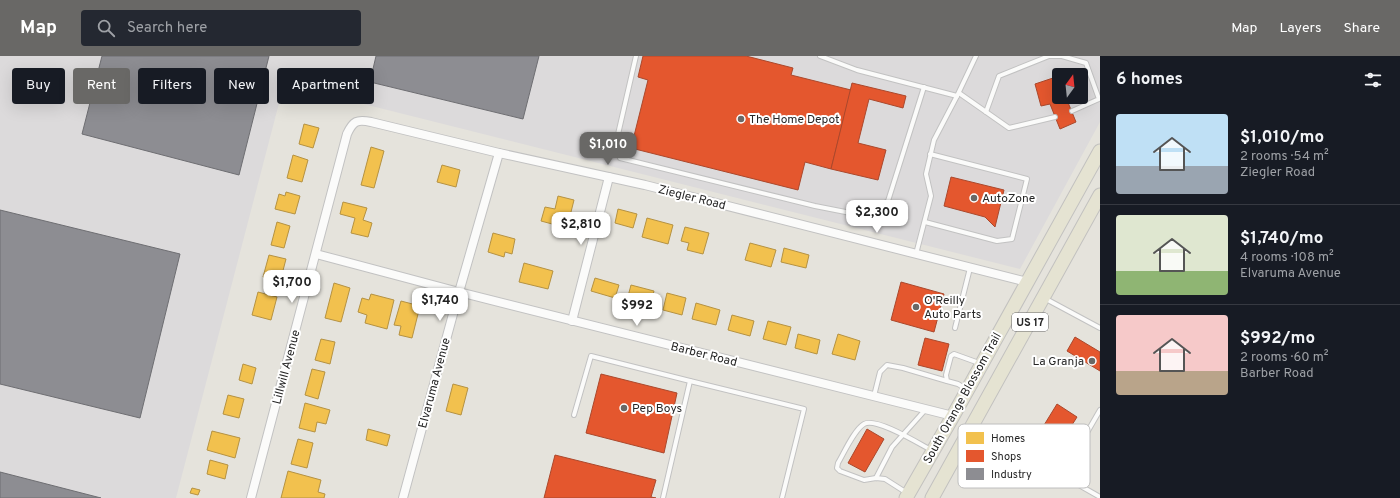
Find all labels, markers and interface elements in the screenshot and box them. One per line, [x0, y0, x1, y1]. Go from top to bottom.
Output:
search box [81, 10, 361, 46]
text: Map [20, 16, 57, 40]
icon: search [95, 17, 117, 39]
text: Search here [127, 19, 207, 38]
text: Map [1231, 20, 1257, 37]
text: Layers [1279, 20, 1321, 37]
text: Share [1343, 20, 1380, 37]
chip: Buy [12, 68, 65, 104]
chip: Rent [73, 68, 130, 104]
chip: Filters [138, 68, 206, 104]
chip: New [214, 68, 269, 104]
chip: Apartment [277, 68, 374, 104]
north arrow [1052, 68, 1088, 104]
map controls [1052, 68, 1088, 104]
text: 6 homes [1116, 69, 1183, 91]
icon: filters [1362, 69, 1384, 91]
place label: The Home Depot [749, 112, 840, 128]
marker: The Home Depot [736, 114, 746, 124]
text: $1,010/mo [1240, 127, 1324, 149]
icon: home [1148, 130, 1196, 178]
pin: $1,010 [575, 132, 641, 166]
text: $1,010 [589, 137, 627, 153]
text: 2 rooms · 54 m² [1240, 149, 1329, 165]
text: Ziegler Road [1240, 165, 1315, 181]
street label: Ziegler Road [656, 182, 727, 214]
place label: AutoZone [982, 191, 1035, 207]
marker: AutoZone [969, 193, 979, 203]
pin: $2,300 [844, 200, 910, 234]
text: $2,300 [855, 205, 899, 221]
pin: $2,810 [548, 212, 614, 246]
text: $2,810 [561, 217, 601, 233]
text: $1,740/mo [1240, 228, 1323, 250]
icon: home [1148, 231, 1196, 279]
text: 4 rooms · 108 m² [1240, 250, 1334, 266]
text: Elvaruma Avenue [1240, 266, 1341, 282]
pin: $1,700 [259, 270, 325, 304]
text: $1,700 [272, 275, 312, 291]
pin: $1,740 [407, 288, 473, 322]
text: $1,740 [421, 293, 459, 309]
pin: $992 [613, 293, 661, 327]
place label: O'Reilly Auto Parts [924, 293, 981, 323]
text: $992 [621, 298, 653, 314]
marker: O'Reilly Auto Parts [911, 302, 921, 312]
road number: US 17 [1012, 313, 1048, 331]
street label: Lillwill Avenue [269, 328, 305, 406]
text: $992/mo [1240, 328, 1315, 350]
street label: South Orange Blossom Trail [920, 330, 1006, 467]
icon: home [1148, 331, 1196, 379]
street label: Elvaruma Avenue [415, 336, 455, 430]
street label: Barber Road [669, 339, 739, 371]
text: 2 rooms · 60 m² [1240, 350, 1329, 366]
place label: La Granja [1033, 354, 1084, 370]
marker: La Granja [1087, 356, 1097, 366]
text: Barber Road [1240, 366, 1314, 382]
place label: Pep Boys [632, 401, 682, 417]
marker: Pep Boys [619, 403, 629, 413]
legend [958, 424, 1090, 488]
text: Homes [991, 432, 1025, 446]
text: Shops [991, 450, 1021, 464]
text: Industry [991, 468, 1032, 482]

